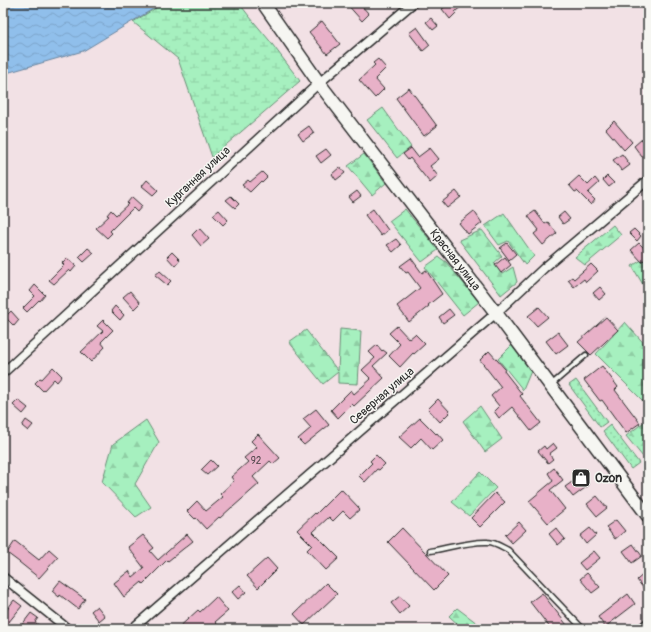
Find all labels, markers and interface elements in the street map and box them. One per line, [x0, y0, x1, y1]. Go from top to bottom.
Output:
street label: Курганная улица [163, 143, 234, 211]
street label: Красная улица [426, 226, 484, 294]
street label: Северная улица [347, 364, 418, 428]
house number: 92 [251, 455, 262, 467]
shop icon: Ozon [570, 467, 592, 489]
place label: Ozon [595, 471, 622, 486]

